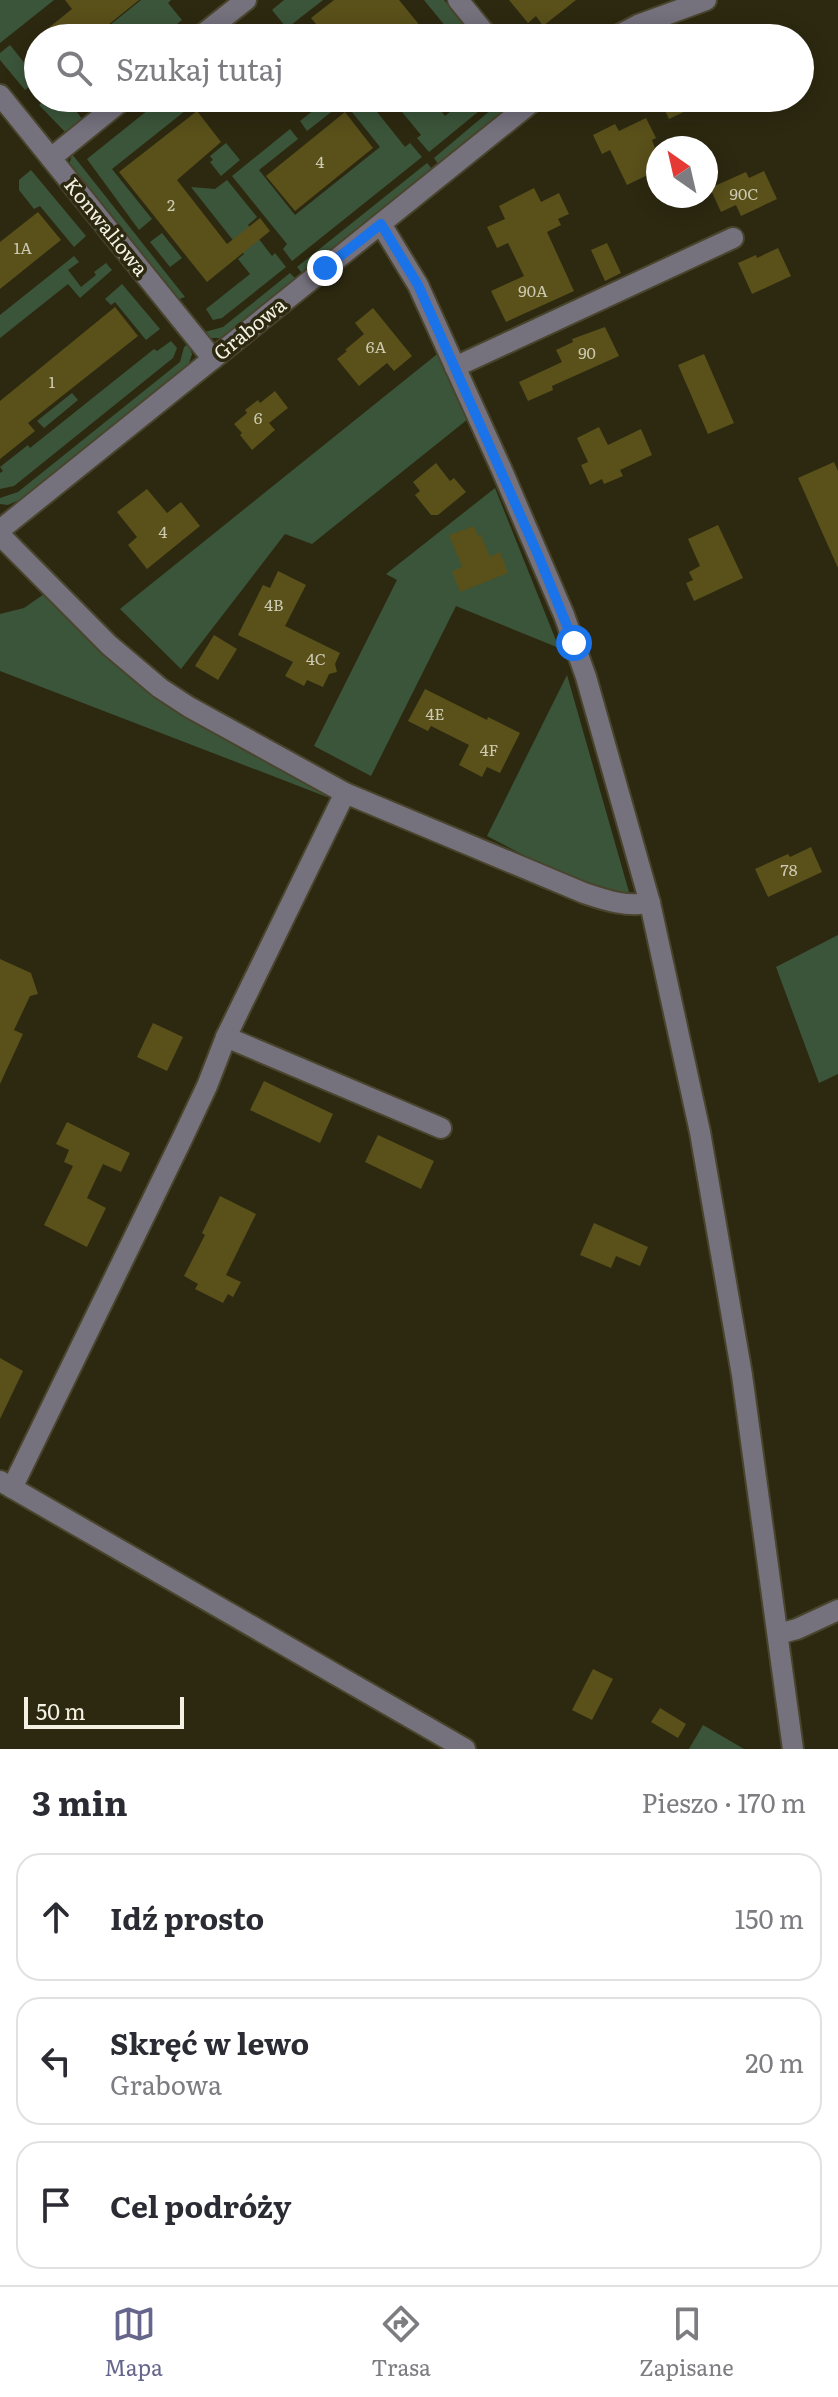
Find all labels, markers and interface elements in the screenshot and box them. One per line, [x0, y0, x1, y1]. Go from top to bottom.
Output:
search box [24, 24, 814, 112]
icon: search [52, 46, 96, 90]
text: Szukaj tutaj [116, 46, 284, 90]
north arrow [646, 136, 718, 208]
house number: 4 [316, 149, 325, 173]
street label: Konwaliowa [58, 170, 157, 282]
house number: 90C [730, 181, 758, 205]
house number: 2 [167, 192, 175, 216]
house number: 1A [14, 235, 32, 259]
route end [307, 250, 343, 286]
house number: 90A [518, 278, 548, 302]
street label: Grabowa [206, 289, 292, 366]
house number: 6A [366, 334, 386, 358]
house number: 90 [578, 340, 596, 364]
house number: 1 [49, 369, 56, 393]
house number: 6 [254, 405, 263, 429]
house number: 4 [159, 519, 168, 543]
house number: 4B [264, 592, 284, 616]
route start [556, 625, 592, 661]
house number: 4C [306, 646, 326, 670]
house number: 4E [425, 701, 445, 725]
house number: 4F [480, 737, 498, 761]
house number: 78 [781, 857, 798, 881]
scale bar [24, 1693, 184, 1729]
text: 50 m [36, 1694, 86, 1727]
text: 3 min [32, 1776, 128, 1826]
text: Pieszo · 170 m [642, 1782, 806, 1821]
icon: ahead [34, 1895, 78, 1939]
text: Idź prosto [110, 1895, 264, 1939]
text: 150 m [735, 1898, 804, 1937]
text: Skręć w lewo [110, 2020, 309, 2064]
icon: left [34, 2039, 78, 2083]
text: 20 m [745, 2042, 804, 2081]
text: Grabowa [110, 2064, 222, 2103]
icon: arrive [34, 2183, 78, 2227]
text: Cel podróży [110, 2183, 291, 2227]
tab: Mapa [104, 2302, 163, 2383]
tab: Trasa [371, 2302, 431, 2383]
tab: Zapisane [639, 2302, 734, 2383]

